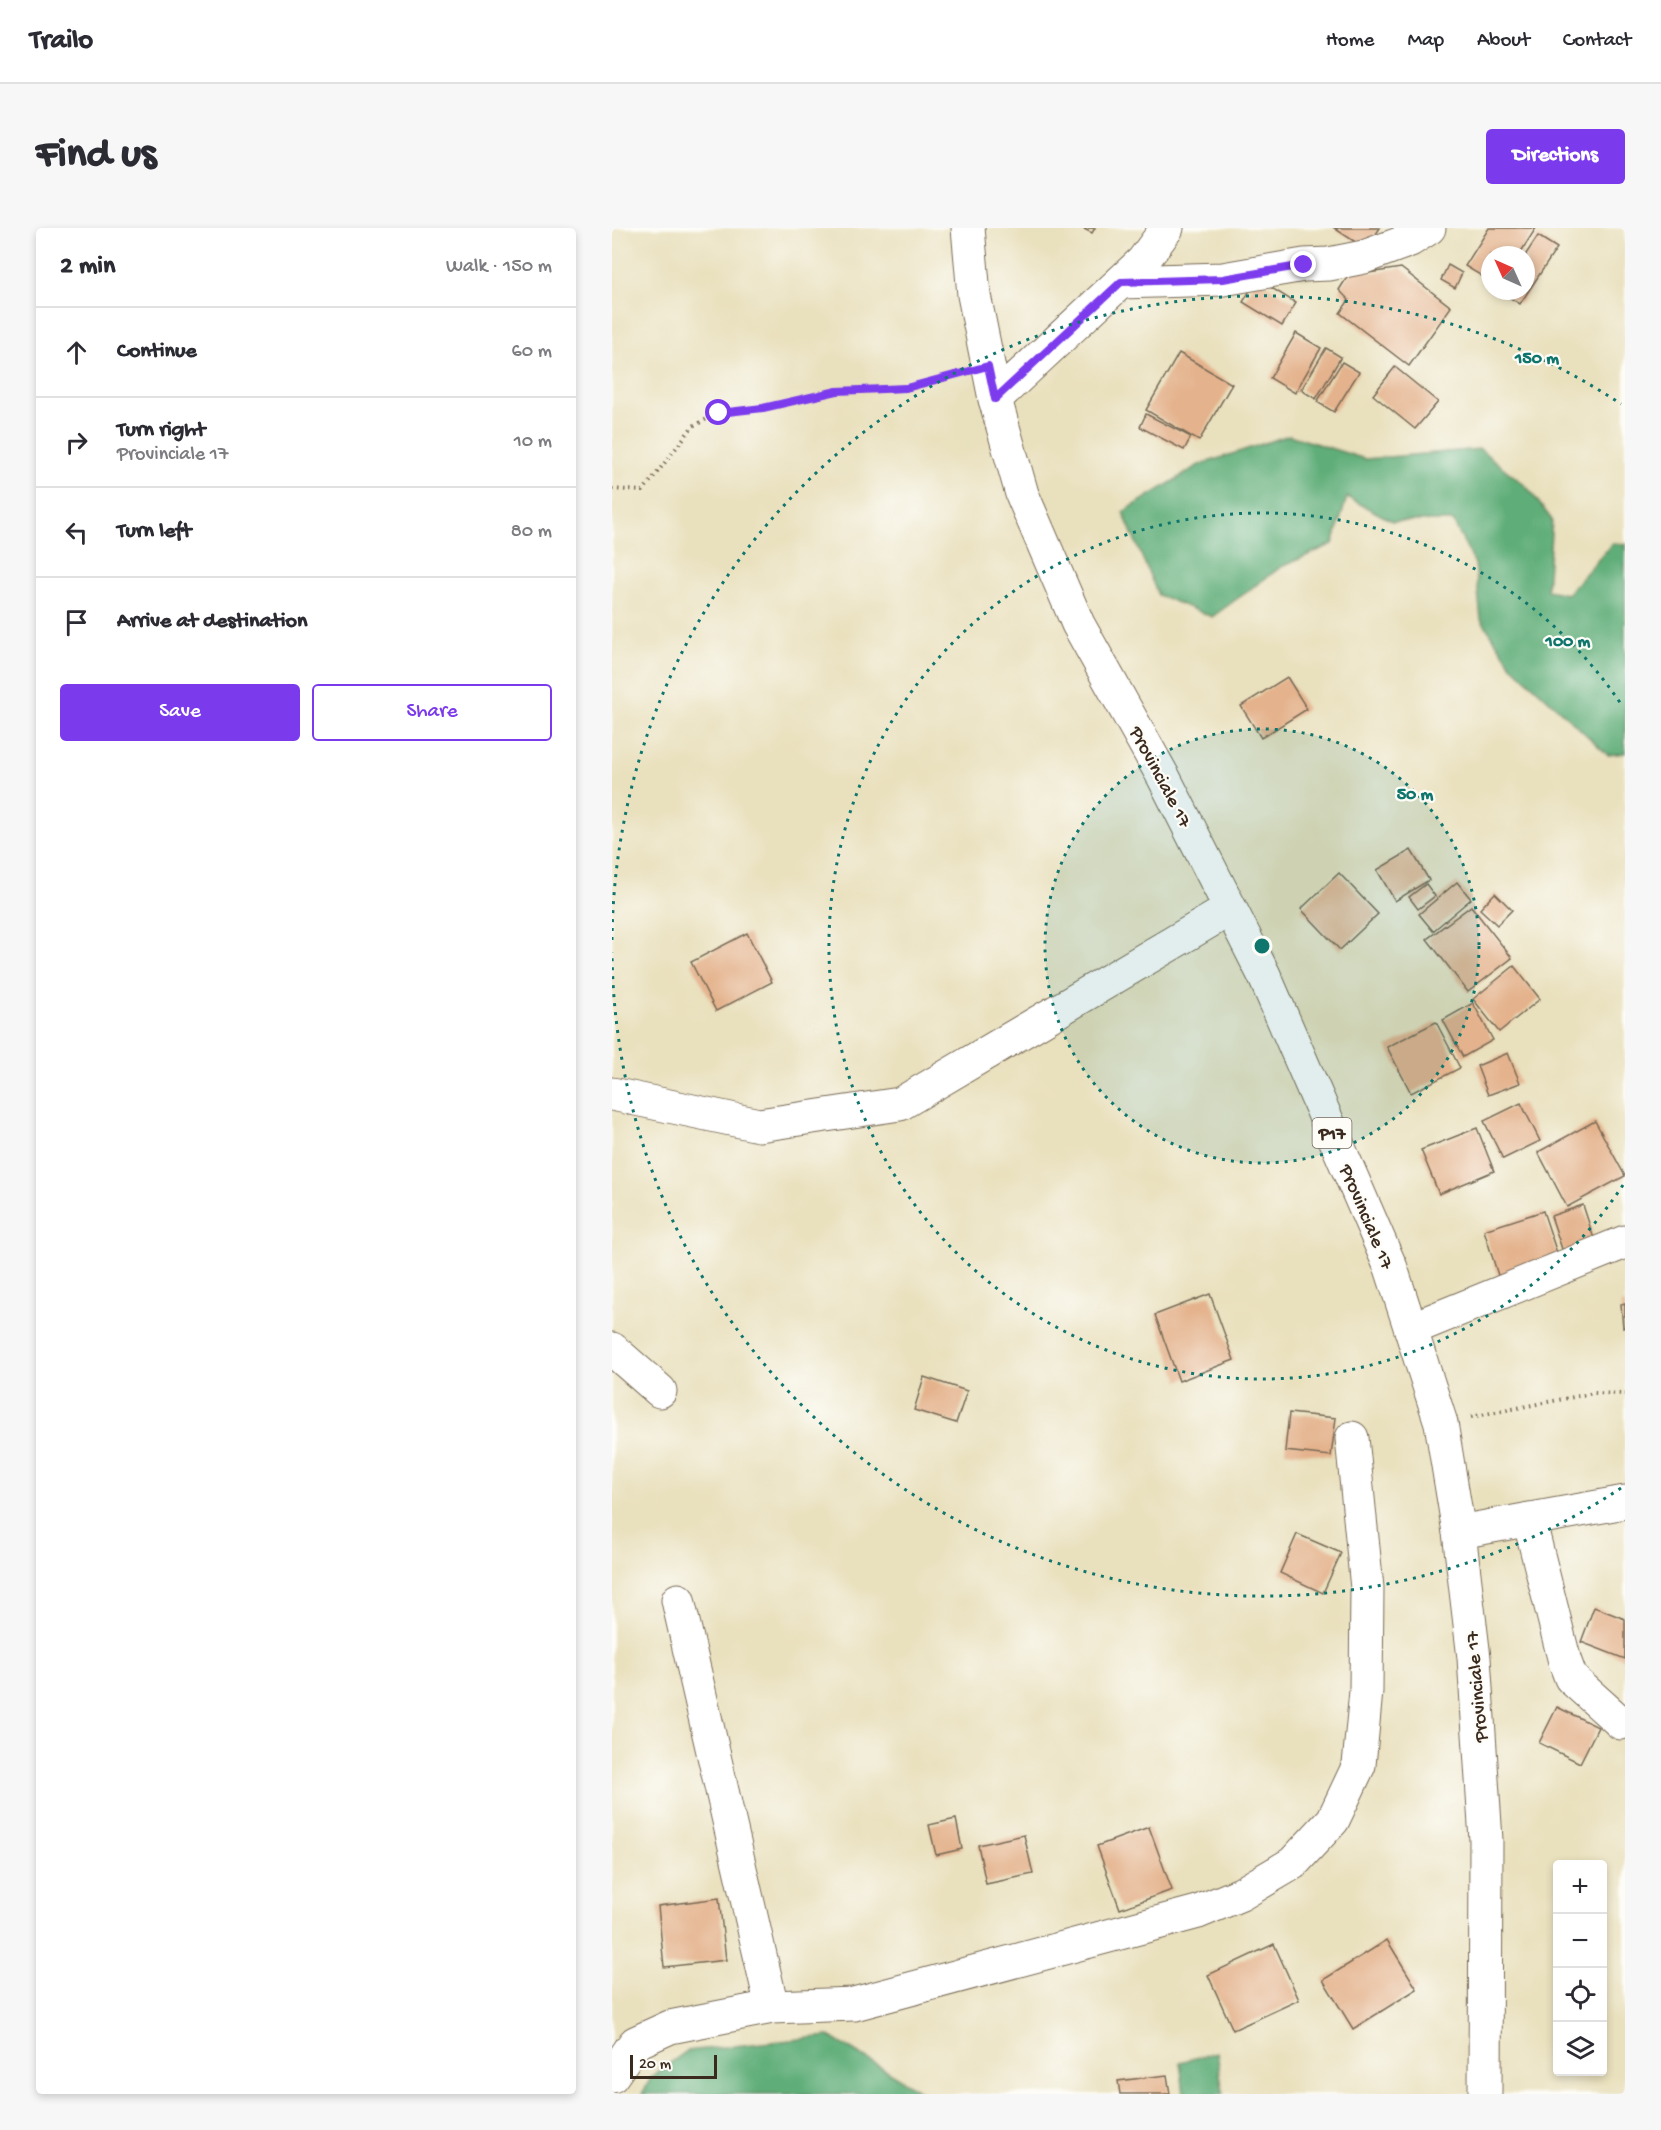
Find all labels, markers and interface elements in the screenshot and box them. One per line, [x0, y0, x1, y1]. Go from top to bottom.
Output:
text: Trailo [30, 25, 93, 58]
text: Home [1326, 29, 1374, 54]
text: Map [1407, 29, 1444, 54]
text: About [1477, 29, 1530, 54]
text: Contact [1563, 29, 1631, 54]
button: Directions [1486, 129, 1625, 184]
text: Find us [36, 132, 156, 181]
north arrow [1481, 246, 1535, 300]
route end [1290, 251, 1316, 277]
text: 2 min [60, 252, 115, 283]
text: Walk · 150 m [446, 256, 552, 279]
icon: ahead [60, 336, 93, 369]
text: Continue [117, 339, 197, 365]
text: 60 m [512, 341, 552, 364]
text: 150 m [1514, 349, 1559, 370]
route start [705, 399, 731, 425]
text: Turn right [117, 418, 205, 444]
icon: right [60, 426, 93, 459]
text: 10 m [514, 431, 552, 454]
text: Provinciale 17 [117, 444, 228, 467]
icon: left [60, 516, 93, 549]
text: Turn left [117, 519, 191, 545]
text: 80 m [511, 521, 552, 544]
icon: arrive [60, 606, 93, 639]
text: Arrive at destination [117, 609, 307, 635]
text: 100 m [1545, 632, 1591, 653]
button: Save [60, 684, 300, 741]
button: Share [312, 684, 552, 741]
street label: Provinciale 17 [1122, 722, 1195, 833]
text: 50 m [1397, 785, 1434, 806]
centre of rings [1252, 936, 1272, 956]
road number: P17 [1312, 1118, 1352, 1148]
street label: Provinciale 17 [1332, 1161, 1397, 1274]
street label: Provinciale 17 [1462, 1630, 1495, 1744]
map controls [1553, 1860, 1607, 2076]
button: + [1553, 1860, 1607, 1914]
button: − [1553, 1914, 1607, 1968]
button: locate [1553, 1968, 1607, 2022]
button: layers [1553, 2022, 1607, 2076]
scale bar [630, 2052, 717, 2080]
text: 20 m [639, 2056, 671, 2075]

